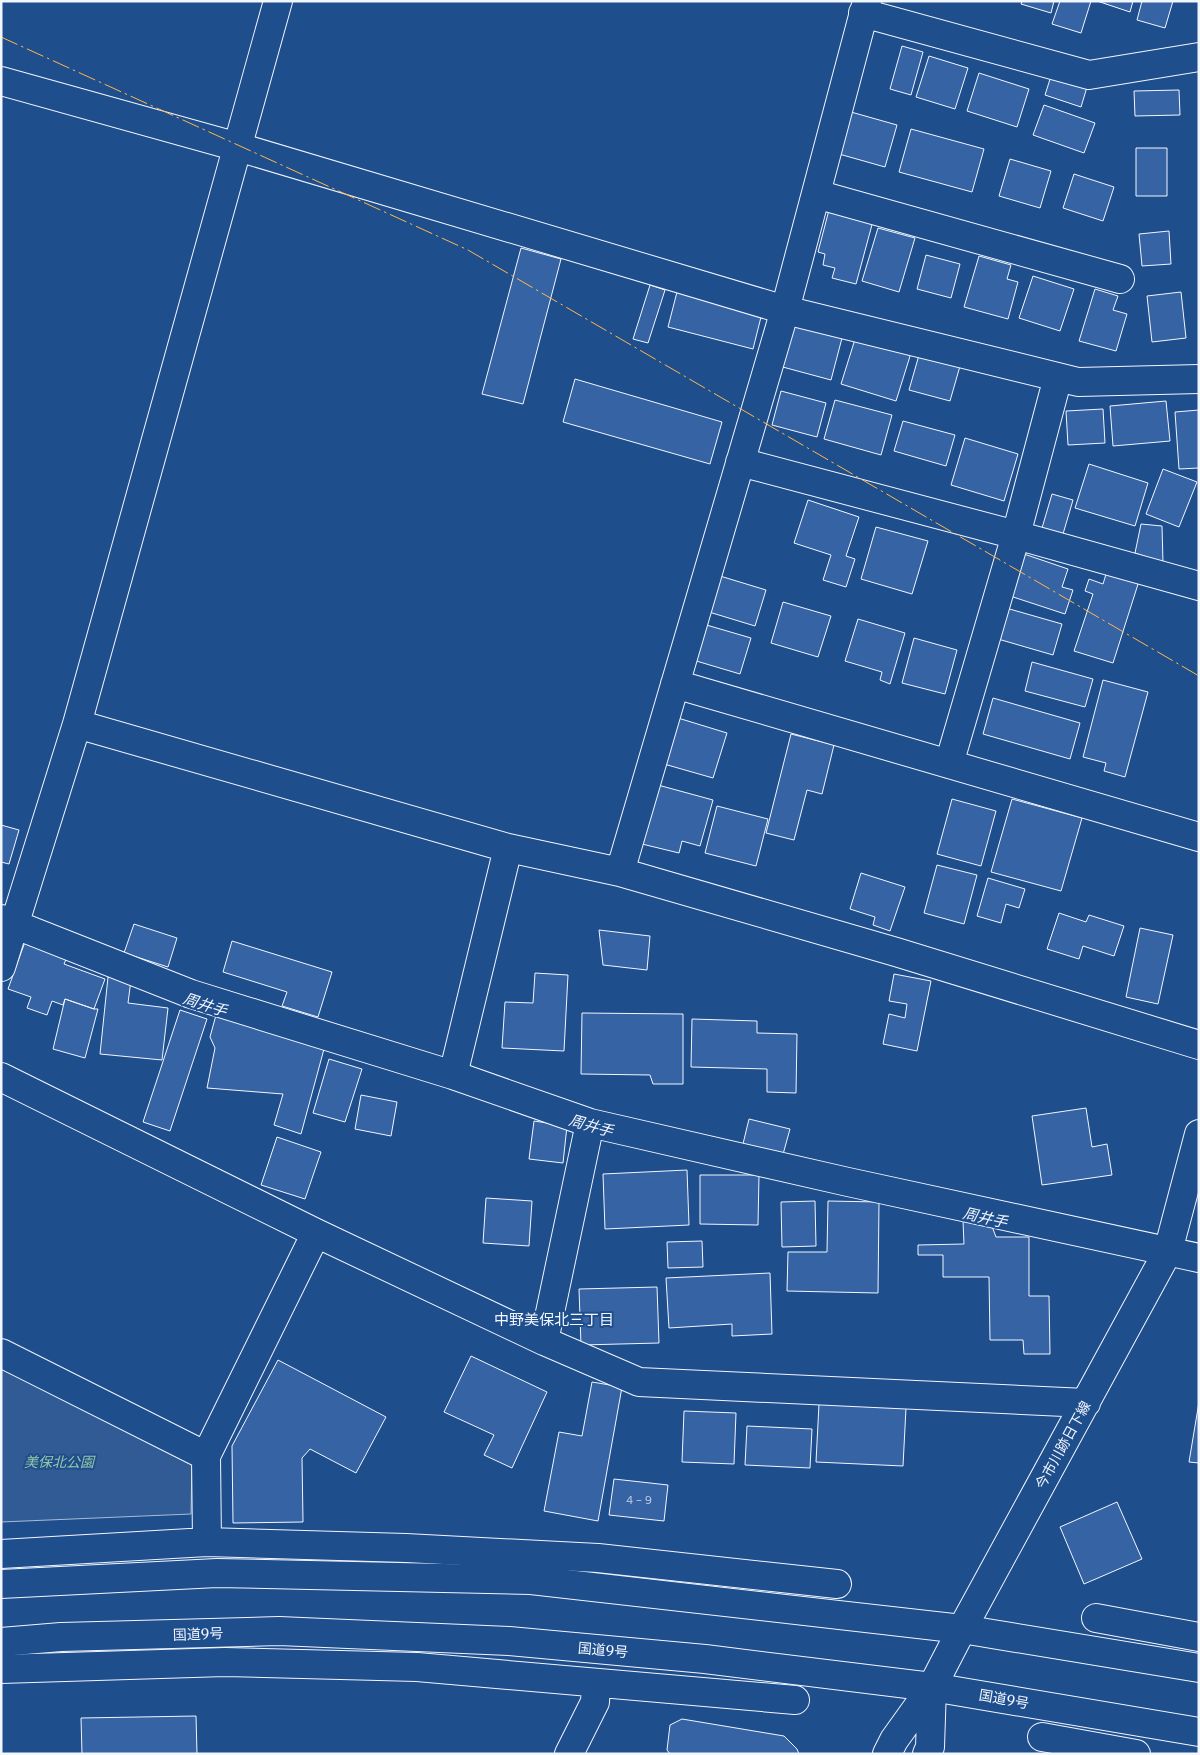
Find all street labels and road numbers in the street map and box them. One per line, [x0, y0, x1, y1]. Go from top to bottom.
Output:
street label: 今市川跡日下線 [1031, 1398, 1095, 1492]
street label: 国道9号 [172, 1624, 224, 1644]
street label: 国道9号 [577, 1639, 629, 1661]
street label: 国道9号 [978, 1686, 1030, 1712]

